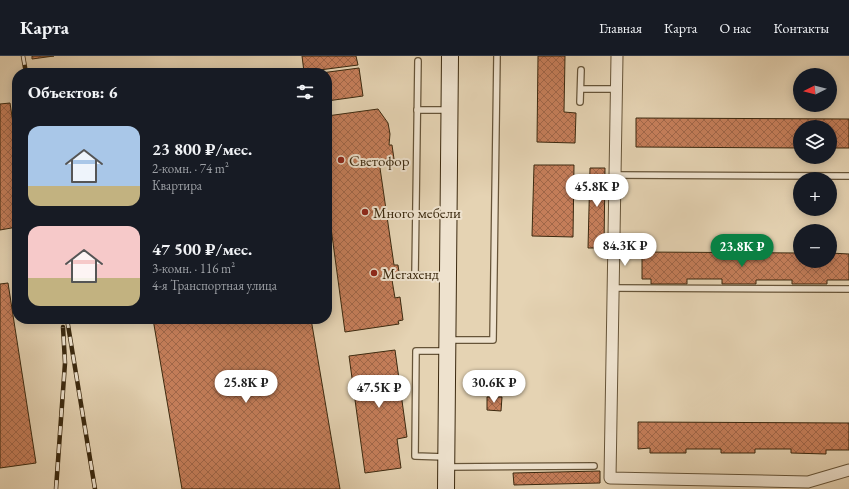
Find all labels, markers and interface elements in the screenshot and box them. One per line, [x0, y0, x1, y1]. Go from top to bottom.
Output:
text: Карта [20, 15, 69, 40]
text: Главная [599, 19, 642, 37]
text: Карта [664, 19, 697, 37]
text: О нас [719, 19, 751, 37]
text: Контакты [773, 19, 829, 37]
north arrow [793, 68, 837, 112]
map controls [793, 68, 837, 268]
text: Объектов: 6 [28, 81, 118, 103]
icon: filters [294, 81, 316, 103]
button: layers [793, 120, 837, 164]
text: 23 800 ₽/мес. [152, 138, 252, 160]
icon: home [60, 142, 108, 190]
place label: Светофор [349, 151, 410, 170]
marker: Светофор [336, 155, 346, 165]
text: 2-комн. · 74 m² [152, 160, 229, 177]
button: + [793, 172, 837, 216]
pin: 45.8K ₽ [560, 174, 634, 208]
text: Квартира [152, 177, 202, 194]
text: 45.8K ₽ [575, 178, 619, 195]
place label: Много мебели [373, 203, 461, 222]
marker: Много мебели [360, 207, 370, 217]
button: − [793, 224, 837, 268]
pin: 84.3K ₽ [588, 233, 662, 267]
pin: 23.8K ₽ [705, 234, 779, 268]
text: 84.3K ₽ [603, 237, 647, 254]
text: 47 500 ₽/мес. [152, 238, 252, 260]
text: 23.8K ₽ [720, 238, 764, 255]
icon: home [60, 242, 108, 290]
text: 3-комн. · 116 m² [152, 260, 235, 277]
place label: Мегахенд [382, 264, 439, 283]
marker: Мегахенд [369, 268, 379, 278]
text: 4-я Транспортная улица [152, 277, 277, 294]
pin: 25.8K ₽ [209, 370, 283, 404]
pin: 30.6K ₽ [457, 370, 531, 404]
text: 25.8K ₽ [224, 374, 268, 391]
text: 30.6K ₽ [472, 374, 516, 391]
pin: 47.5K ₽ [342, 375, 416, 409]
text: 47.5K ₽ [357, 379, 401, 396]

